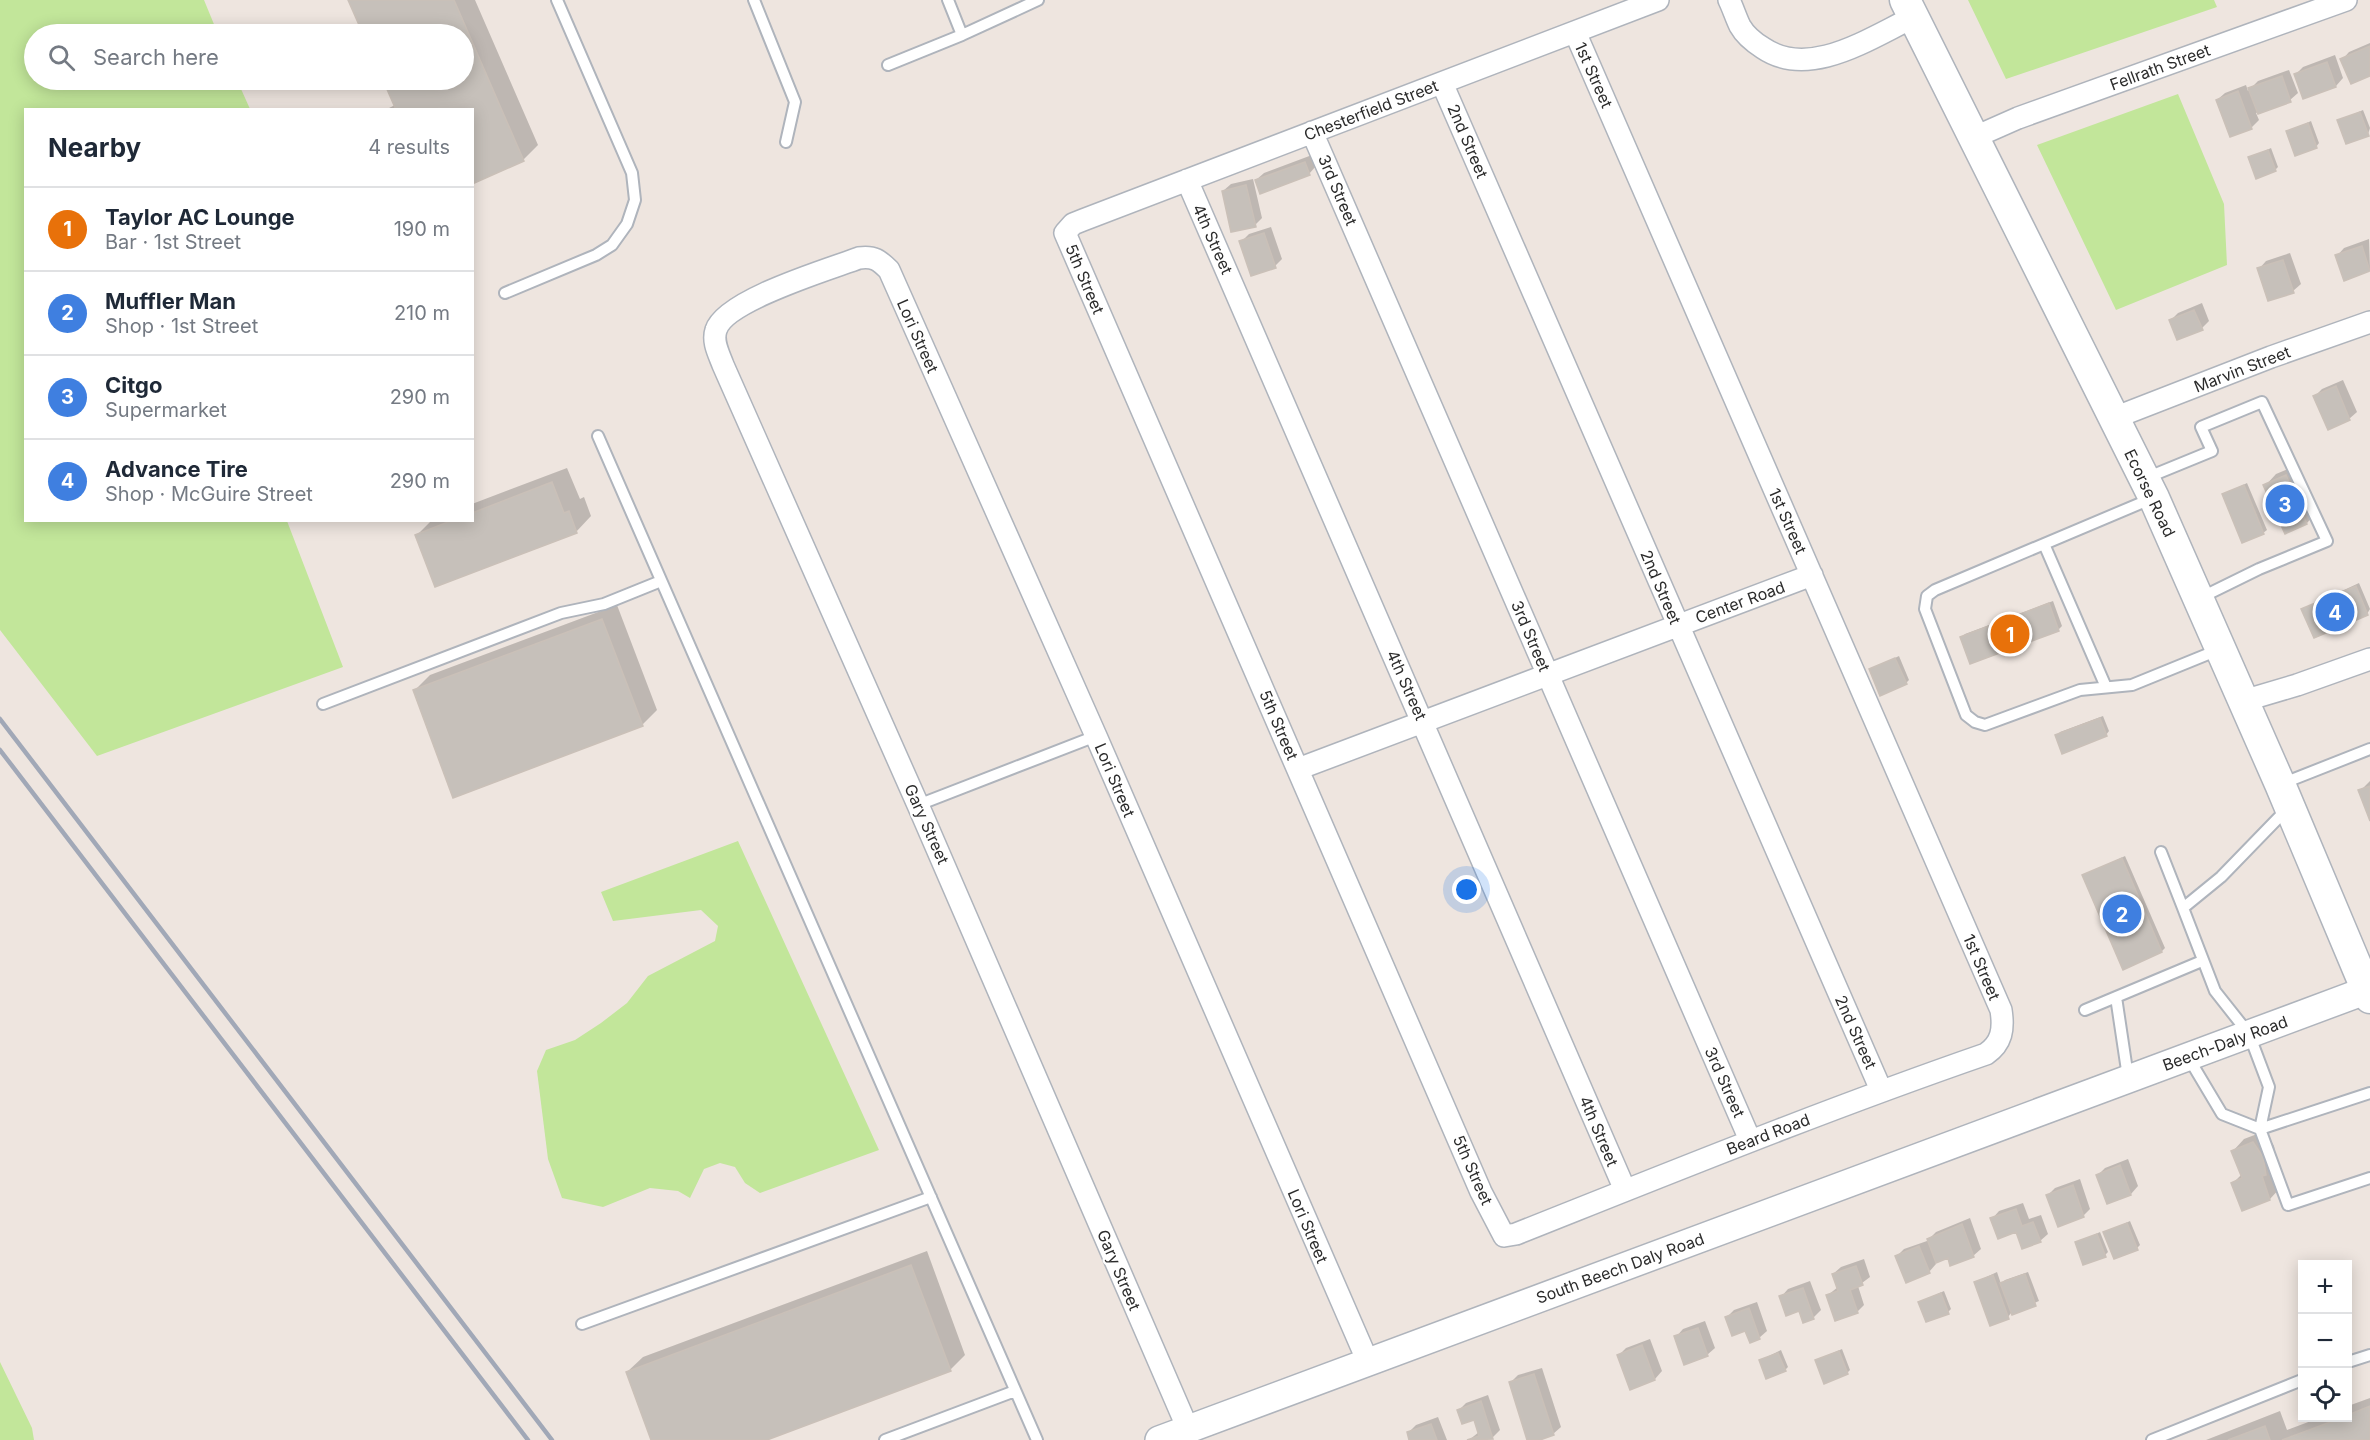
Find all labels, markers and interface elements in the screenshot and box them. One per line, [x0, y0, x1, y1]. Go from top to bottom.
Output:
search box [24, 24, 474, 90]
street label: 1st Street [1571, 39, 1617, 111]
street label: Fellrath Street [2107, 40, 2213, 94]
icon: search [45, 41, 78, 74]
text: Search here [93, 44, 219, 70]
street label: Chesterfield Street [1301, 75, 1441, 145]
street label: 2nd Street [1443, 101, 1493, 181]
text: Nearby [48, 132, 141, 163]
text: 4 results [368, 135, 450, 159]
street label: 3rd Street [1314, 152, 1362, 228]
street label: 4th Street [1189, 201, 1237, 277]
text: Taylor AC Lounge [105, 204, 295, 230]
text: 1 [63, 217, 72, 241]
text: 190 m [394, 217, 450, 241]
text: Bar · 1st Street [105, 230, 241, 254]
street label: 5th Street [1061, 241, 1109, 317]
text: Muffler Man [105, 288, 236, 314]
street label: Lori Street [893, 296, 943, 376]
text: 2 [61, 301, 74, 325]
text: 210 m [394, 301, 450, 325]
text: Shop · 1st Street [105, 314, 258, 338]
street label: Marvin Street [2191, 341, 2293, 397]
text: Citgo [105, 372, 162, 398]
text: 3 [61, 385, 74, 409]
text: 290 m [390, 385, 450, 409]
text: Supermarket [105, 398, 227, 422]
street label: Ecorse Road [2120, 446, 2180, 540]
text: Advance Tire [105, 456, 248, 482]
text: 4 [61, 469, 74, 493]
text: 290 m [390, 469, 450, 493]
text: Shop · McGuire Street [105, 482, 313, 506]
pin: 3 [2266, 482, 2304, 526]
street label: 1st Street [1765, 485, 1811, 557]
street label: 2nd Street [1636, 547, 1686, 627]
street label: Center Road [1692, 577, 1788, 627]
pin: 4 [2316, 590, 2354, 634]
street label: 3rd Street [1507, 598, 1555, 674]
pin: 1 [1990, 612, 2030, 656]
street label: 4th Street [1383, 647, 1431, 723]
street label: 5th Street [1255, 687, 1303, 763]
street label: Lori Street [1090, 740, 1140, 820]
street label: Gary Street [900, 781, 954, 867]
your location [1452, 875, 1481, 904]
pin: 2 [2102, 892, 2142, 936]
street label: 1st Street [1959, 931, 2005, 1003]
street label: 2nd Street [1831, 992, 1881, 1072]
street label: Beech-Daly Road [2160, 1011, 2290, 1075]
street label: 3rd Street [1701, 1044, 1749, 1120]
street label: 4th Street [1575, 1093, 1623, 1169]
street label: Beard Road [1724, 1109, 1812, 1159]
street label: 5th Street [1449, 1132, 1497, 1208]
street label: Lori Street [1283, 1186, 1333, 1266]
street label: Gary Street [1093, 1227, 1145, 1313]
street label: South Beech Daly Road [1533, 1228, 1707, 1308]
map controls [2298, 1260, 2352, 1422]
button: + [2298, 1260, 2352, 1314]
button: − [2298, 1314, 2352, 1368]
button: locate [2298, 1368, 2352, 1422]

